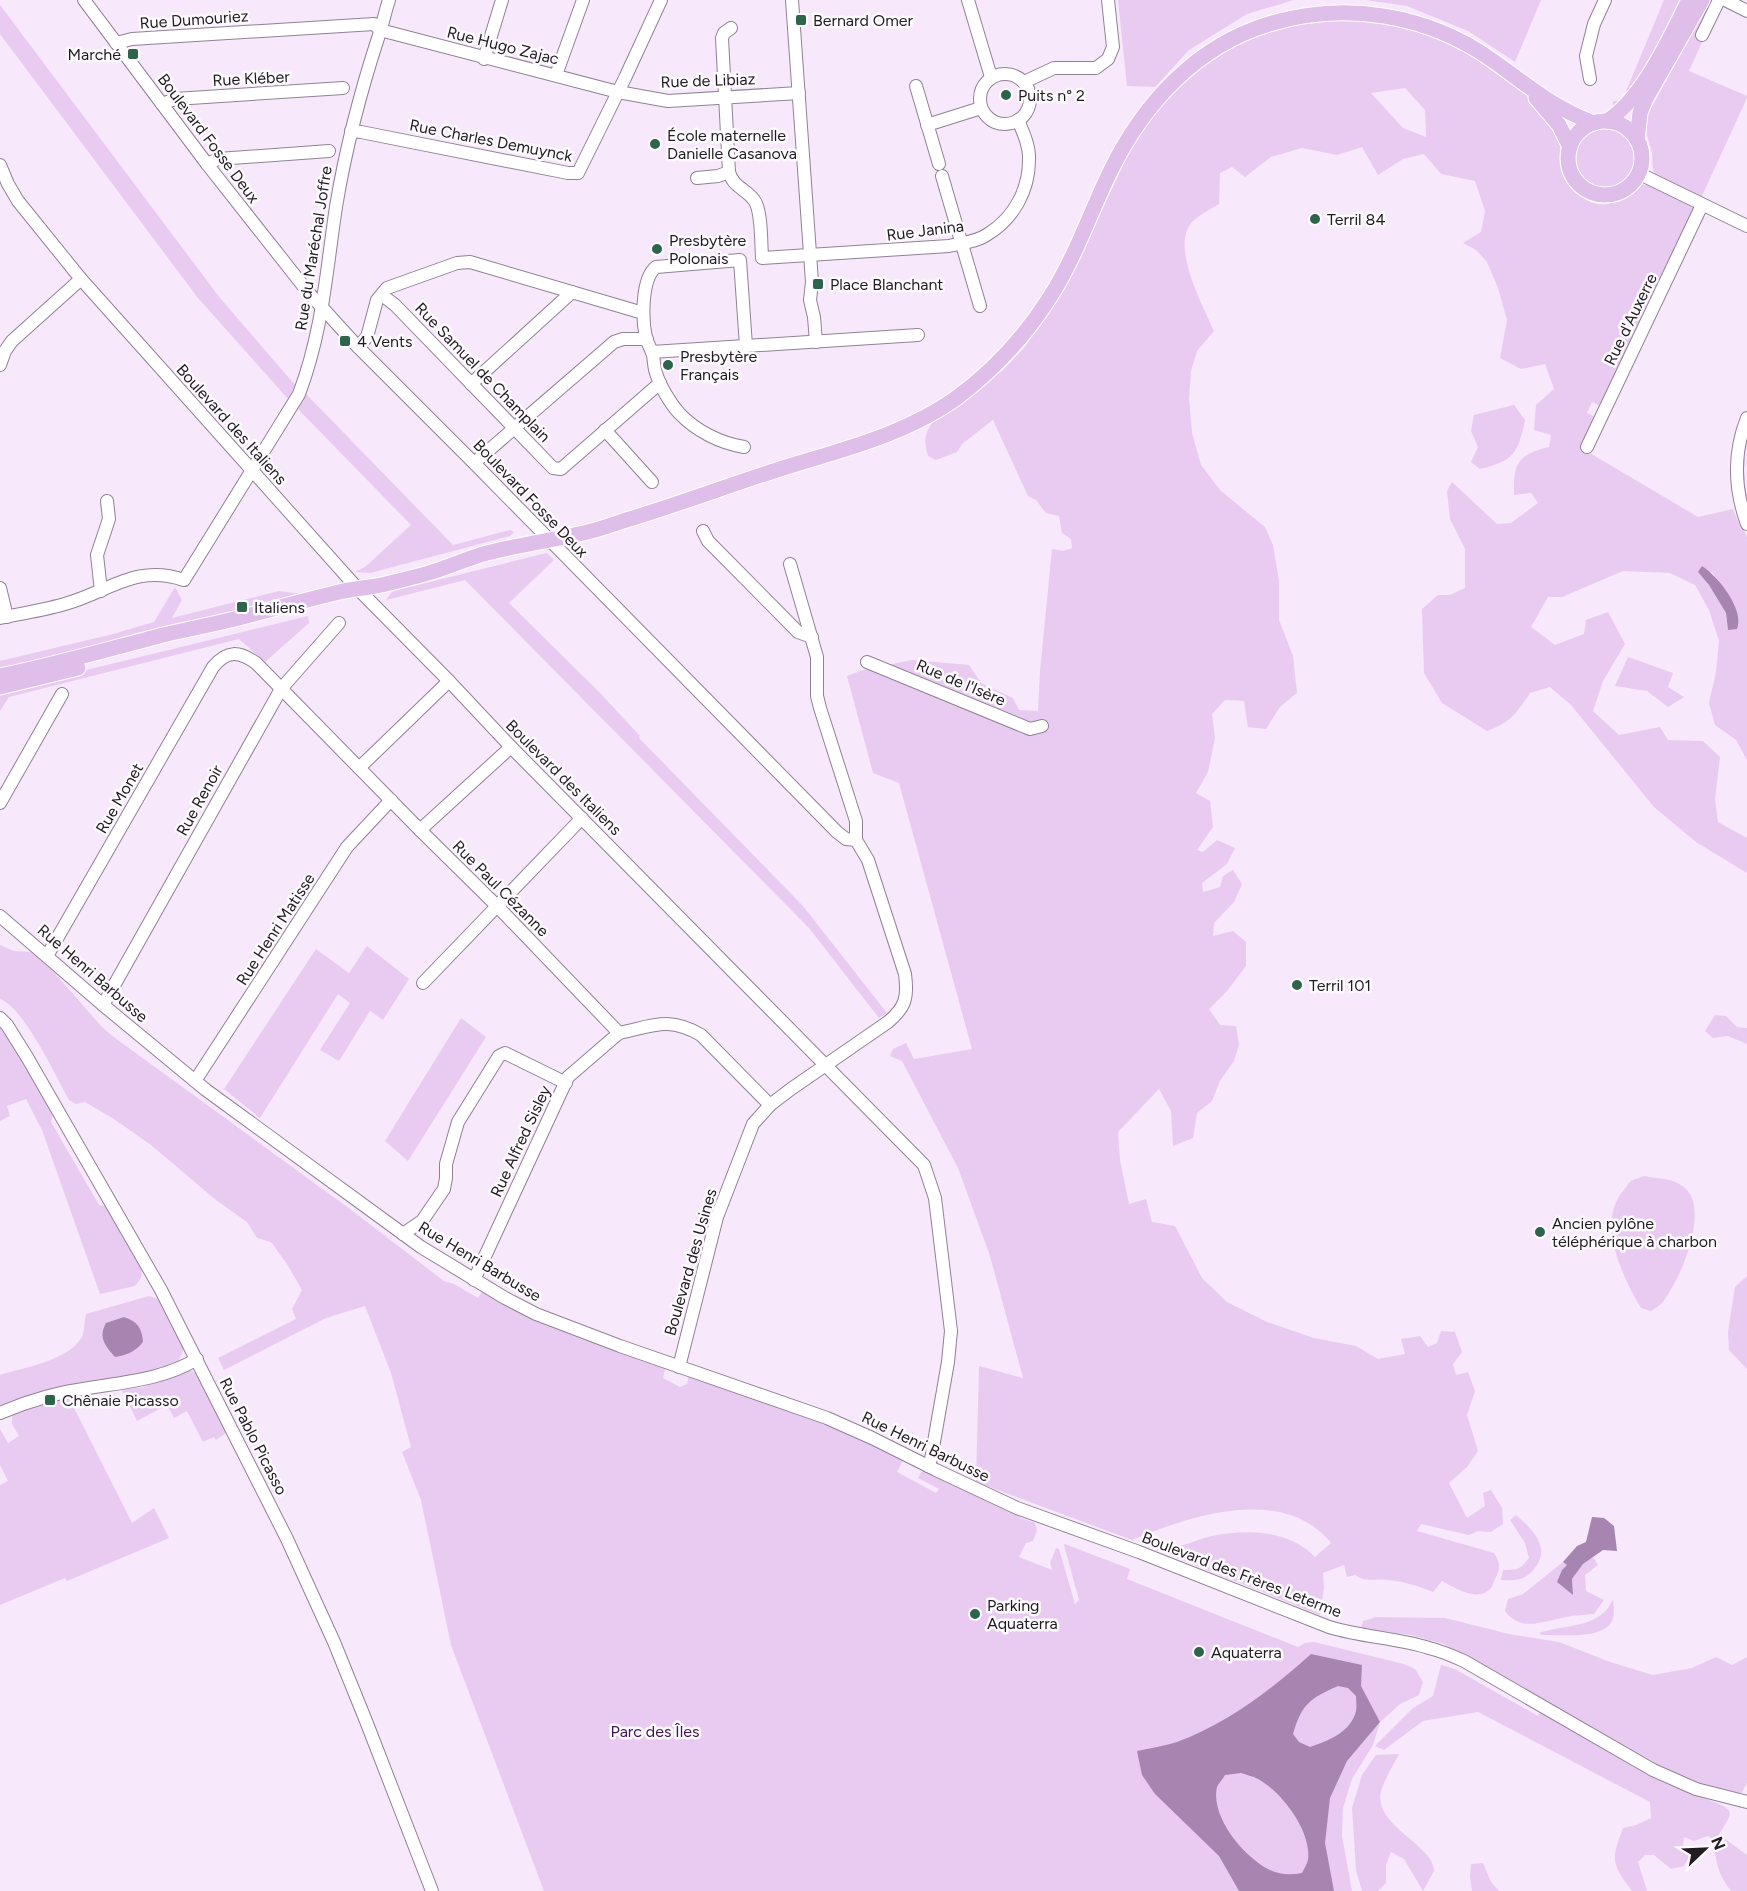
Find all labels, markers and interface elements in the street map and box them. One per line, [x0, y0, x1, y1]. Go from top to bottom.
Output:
street label: Rue Dumouriez [139, 6, 249, 33]
place label: Bernard Omer [813, 11, 914, 30]
marker: Bernard Omer [794, 13, 808, 27]
street label: Rue Hugo Zajac [445, 22, 561, 69]
place label: Marché [68, 45, 121, 64]
marker: Marché [126, 47, 140, 61]
street label: Rue Kléber [212, 67, 291, 90]
street label: Rue de Libiaz [660, 69, 756, 92]
street label: Boulevard Fosse Deux [154, 70, 264, 207]
place label: Puits n° 2 [1018, 86, 1085, 105]
marker: Puits n° 2 [999, 88, 1013, 102]
street label: Rue Charles Demuynck [408, 115, 574, 166]
place label: École maternelle Danielle Casanova [667, 126, 797, 163]
marker: École maternelle Danielle Casanova [648, 137, 662, 151]
street label: Rue du Maréchal Joffre [291, 164, 336, 332]
place label: Terril 84 [1327, 210, 1385, 229]
marker: Terril 84 [1308, 212, 1322, 226]
street label: Rue Janina [885, 216, 965, 245]
place label: Presbytère Polonais [669, 231, 747, 268]
marker: Presbytère Polonais [650, 242, 664, 256]
street label: Rue d'Auxerre [1600, 270, 1661, 368]
place label: Place Blanchant [830, 275, 943, 294]
marker: Place Blanchant [811, 277, 825, 291]
street label: Rue Samuel de Champlain [411, 299, 554, 446]
place label: 4 Vents [357, 332, 413, 351]
marker: 4 Vents [338, 334, 352, 348]
place label: Presbytère Français [680, 347, 758, 384]
marker: Presbytère Français [661, 358, 675, 372]
street label: Boulevard des Italiens [173, 360, 291, 488]
street label: Boulevard Fosse Deux [469, 435, 592, 562]
place label: Italiens [254, 598, 305, 617]
marker: Italiens [235, 600, 249, 614]
street label: Rue de l'Isère [913, 655, 1009, 710]
street label: Boulevard des Italiens [502, 716, 625, 839]
street label: Rue Monet [92, 760, 147, 837]
street label: Rue Renoir [172, 761, 227, 839]
street label: Rue Paul Cézanne [449, 836, 553, 941]
street label: Rue Henri Matisse [232, 870, 319, 989]
street label: Rue Henri Barbusse [34, 920, 152, 1027]
place label: Terril 101 [1309, 976, 1371, 995]
marker: Terril 101 [1290, 978, 1304, 992]
street label: Rue Alfred Sisley [486, 1082, 555, 1200]
street label: Boulevard des Usines [660, 1186, 721, 1338]
place label: Ancien pylône téléphérique à charbon [1552, 1214, 1717, 1251]
street label: Rue Henri Barbusse [415, 1217, 545, 1306]
marker: Ancien pylône téléphérique à charbon [1533, 1225, 1547, 1239]
street label: Rue Pablo Picasso [216, 1374, 291, 1498]
place label: Chênaie Picasso [62, 1391, 179, 1410]
marker: Chênaie Picasso [43, 1393, 57, 1407]
street label: Rue Henri Barbusse [859, 1407, 993, 1486]
street label: Boulevard des Frères Leterme [1139, 1528, 1345, 1621]
place label: Parking Aquaterra [987, 1596, 1058, 1633]
marker: Parking Aquaterra [968, 1607, 982, 1621]
place label: Aquaterra [1211, 1643, 1282, 1662]
marker: Aquaterra [1192, 1645, 1206, 1659]
park label: Parc des Îles [611, 1722, 699, 1741]
north arrow [1675, 1819, 1735, 1879]
text: N [1707, 1834, 1730, 1853]

